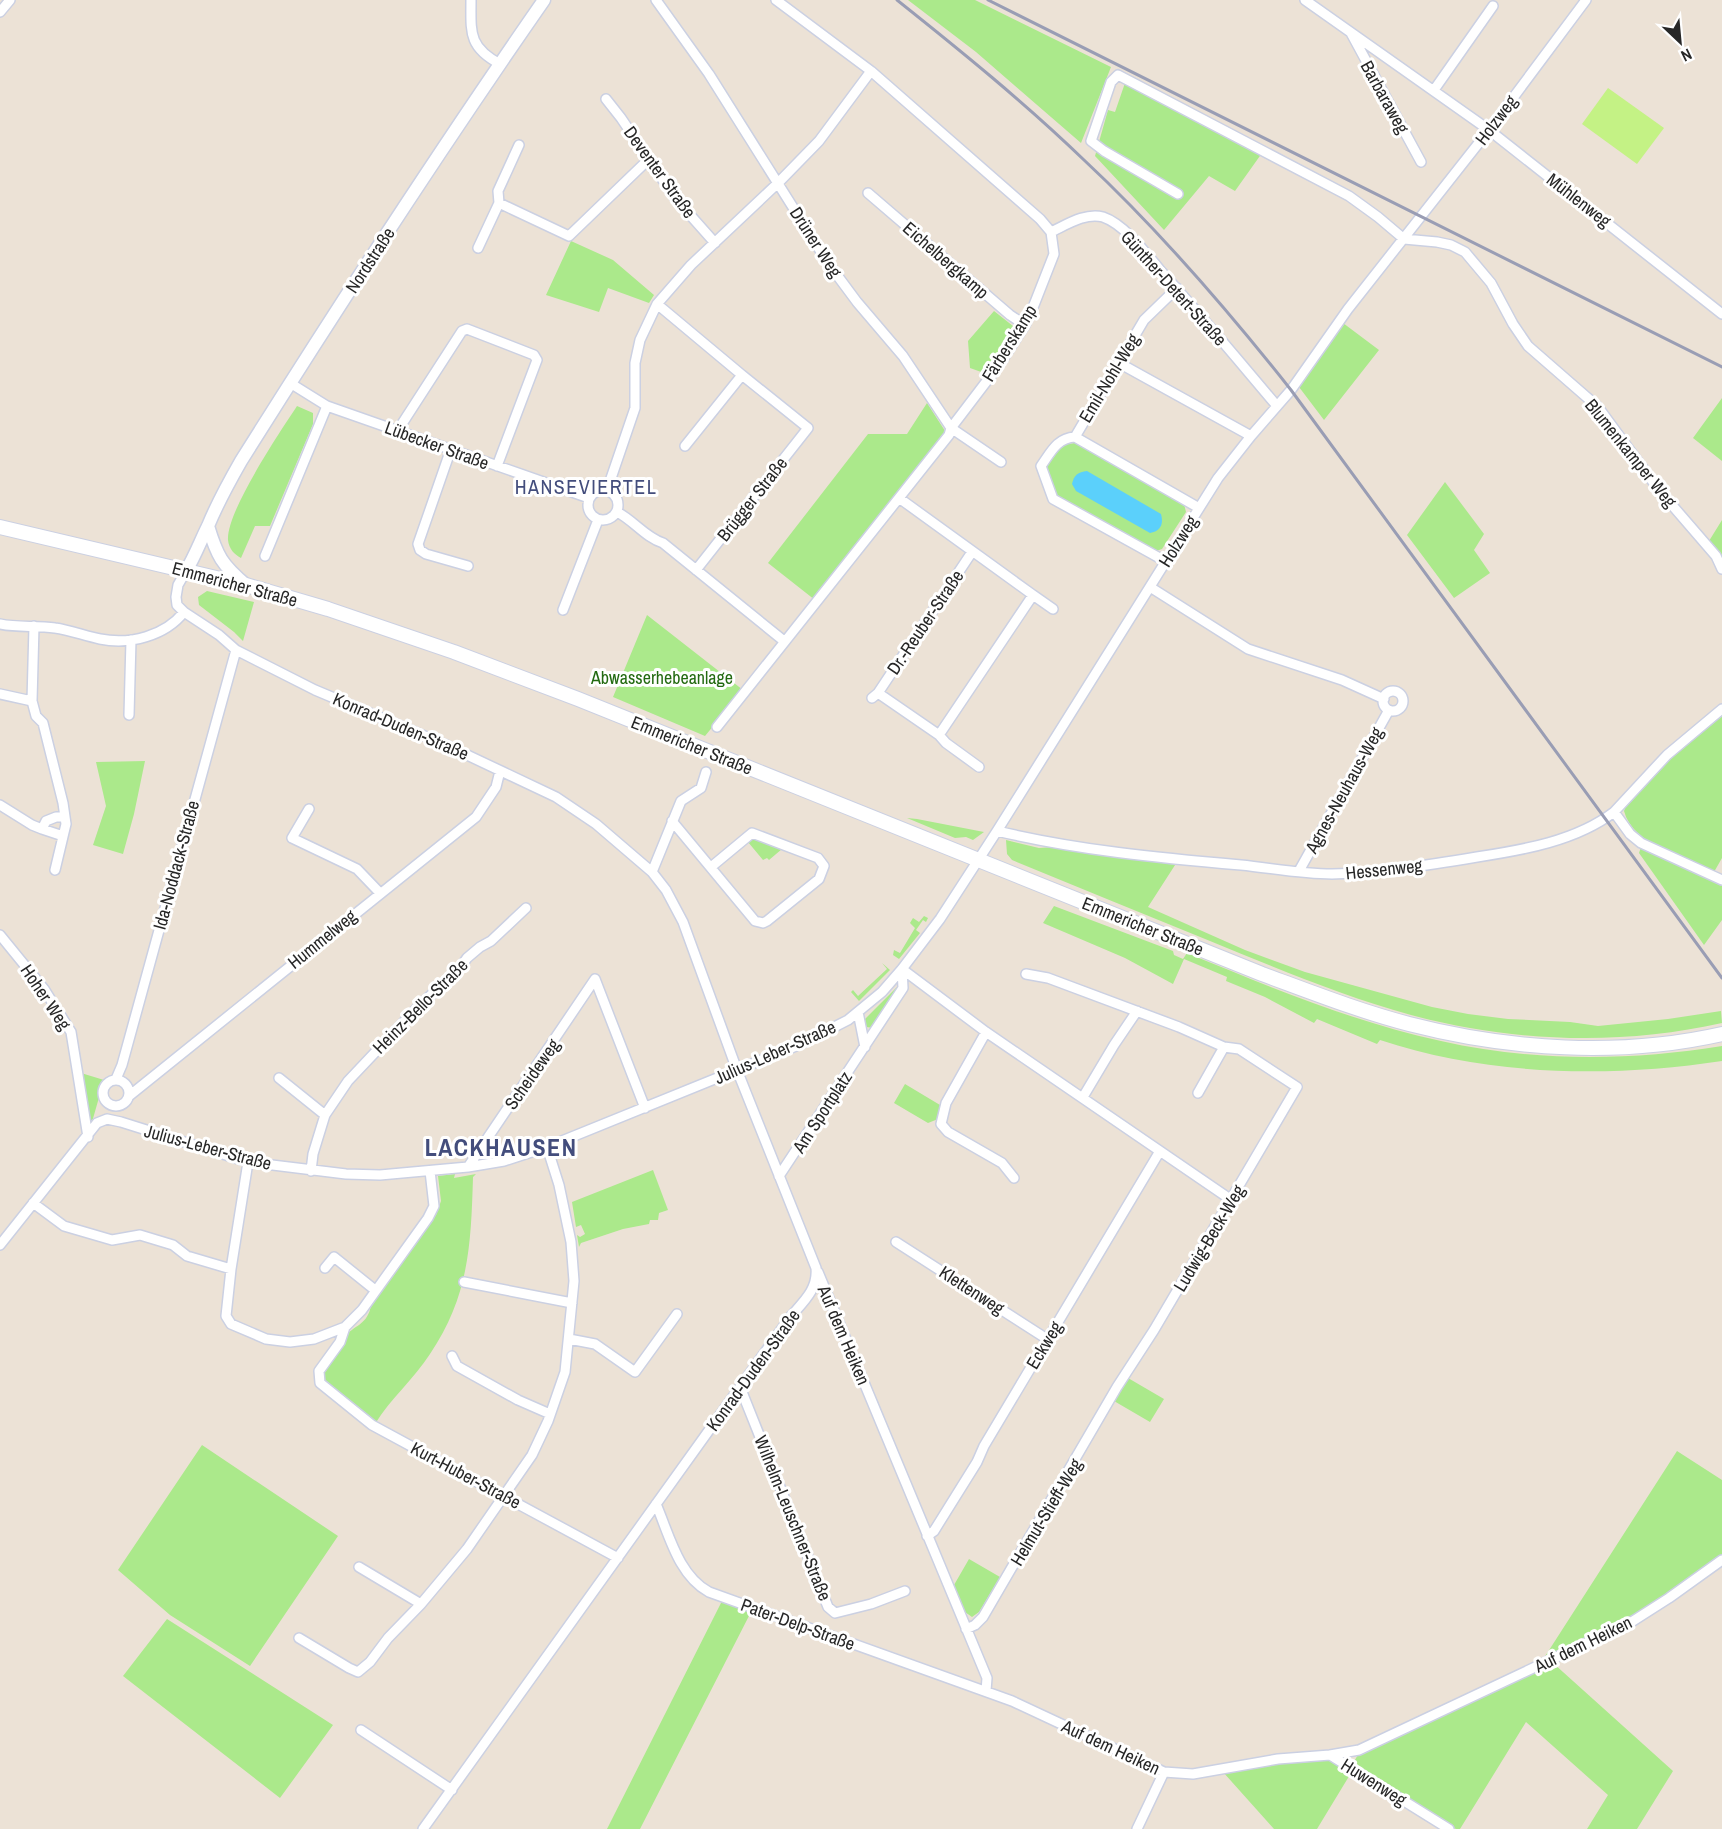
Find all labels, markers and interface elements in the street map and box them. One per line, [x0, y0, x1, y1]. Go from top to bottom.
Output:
north arrow [1650, 12, 1710, 72]
text: N [1677, 44, 1696, 67]
street label: Barbaraweg [1355, 56, 1416, 139]
street label: Holzweg [1469, 89, 1523, 150]
street label: Deventer Straße [618, 121, 702, 223]
street label: Mühlenweg [1542, 167, 1617, 234]
street label: Drüner Weg [784, 202, 849, 283]
street label: Eichelbergkamp [898, 216, 994, 304]
street label: Nordstraße [339, 222, 401, 298]
street label: Günther-Detert-Straße [1115, 225, 1233, 351]
street label: Färberskamp [976, 300, 1042, 386]
street label: Emil-Nohl-Weg [1073, 328, 1146, 427]
street label: Blumenkamper Weg [1579, 393, 1683, 513]
street label: Lübecker Straße [381, 415, 493, 475]
street label: Brügger Straße [711, 452, 793, 546]
district label: HANSEVIERTEL [515, 473, 657, 500]
street label: Holzweg [1152, 510, 1204, 572]
street label: Emmericher Straße [170, 555, 300, 613]
street label: Dr.-Reuber-Straße [881, 565, 969, 679]
park label: Abwasserhebeanlage [590, 665, 733, 690]
street label: Konrad-Duden-Straße [329, 686, 473, 766]
street label: Emmericher Straße [628, 709, 756, 781]
street label: Agnes-Neuhaus-Weg [1298, 722, 1389, 859]
street label: Ida-Noddack-Straße [147, 798, 205, 932]
street label: Hessenweg [1344, 852, 1424, 885]
street label: Emmericher Straße [1079, 890, 1207, 962]
street label: Hummelweg [282, 903, 362, 975]
street label: Heinz-Bello-Straße [367, 953, 473, 1059]
street label: Hoher Weg [15, 959, 78, 1035]
street label: Julius-Leber-Straße [710, 1014, 840, 1090]
street label: Scheideweg [498, 1033, 566, 1114]
street label: Am Sportplatz [786, 1066, 858, 1159]
street label: Julius-Leber-Straße [142, 1118, 274, 1176]
district label: LACKHAUSEN [425, 1131, 577, 1163]
street label: Ludwig-Beck-Weg [1167, 1179, 1251, 1296]
street label: Klettenweg [935, 1260, 1010, 1321]
street label: Auf dem Heiken [811, 1280, 876, 1389]
street label: Konrad-Duden-Straße [700, 1304, 806, 1436]
street label: Eckweg [1020, 1316, 1068, 1374]
street label: Wilhelm-Leuschner-Straße [748, 1432, 838, 1604]
street label: Kurt-Huber-Straße [407, 1435, 525, 1515]
street label: Helmut-Stieff-Weg [1004, 1453, 1088, 1570]
street label: Pater-Delp-Straße [737, 1592, 859, 1656]
street label: Auf dem Heiken [1529, 1610, 1636, 1679]
street label: Auf dem Heiken [1057, 1713, 1164, 1781]
street label: Huwenweg [1336, 1752, 1412, 1812]

